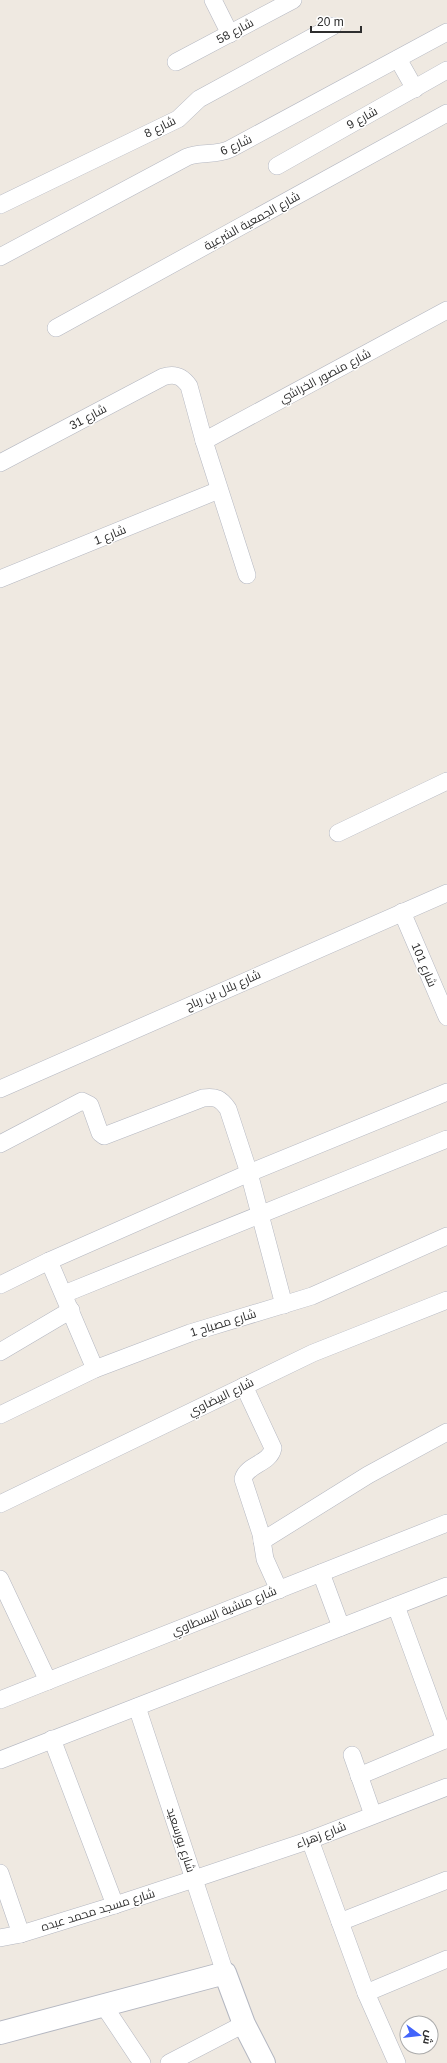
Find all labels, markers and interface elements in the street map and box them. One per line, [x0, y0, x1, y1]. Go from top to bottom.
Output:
scale bar [311, 8, 361, 34]
street label: شارع 58 [214, 15, 256, 47]
text: 20 m [317, 15, 344, 29]
street label: شارع 9 [344, 104, 380, 133]
street label: شارع 8 [142, 113, 179, 141]
street label: شارع 6 [218, 132, 255, 159]
street label: شارع الجمعية الشرعية [202, 189, 303, 254]
street label: شارع منصور الخراشي [277, 346, 375, 409]
street label: شارع 31 [67, 401, 109, 433]
street label: شارع 1 [92, 522, 128, 549]
street label: شارع 101 [408, 941, 440, 990]
street label: شارع بلال بن رباح [183, 967, 263, 1014]
street label: شارع مصباح 1 [188, 1306, 258, 1341]
street label: شارع البيضاوي [186, 1375, 257, 1422]
street label: شارع منشية البسطاوي [169, 1583, 280, 1641]
street label: شارع بورسعيد [163, 1806, 198, 1875]
street label: شارع زهراء [294, 1819, 349, 1852]
street label: شارع مسجد محمد عبده [39, 1886, 157, 1935]
north arrow [399, 2015, 439, 2055]
text: ش [420, 2029, 436, 2046]

